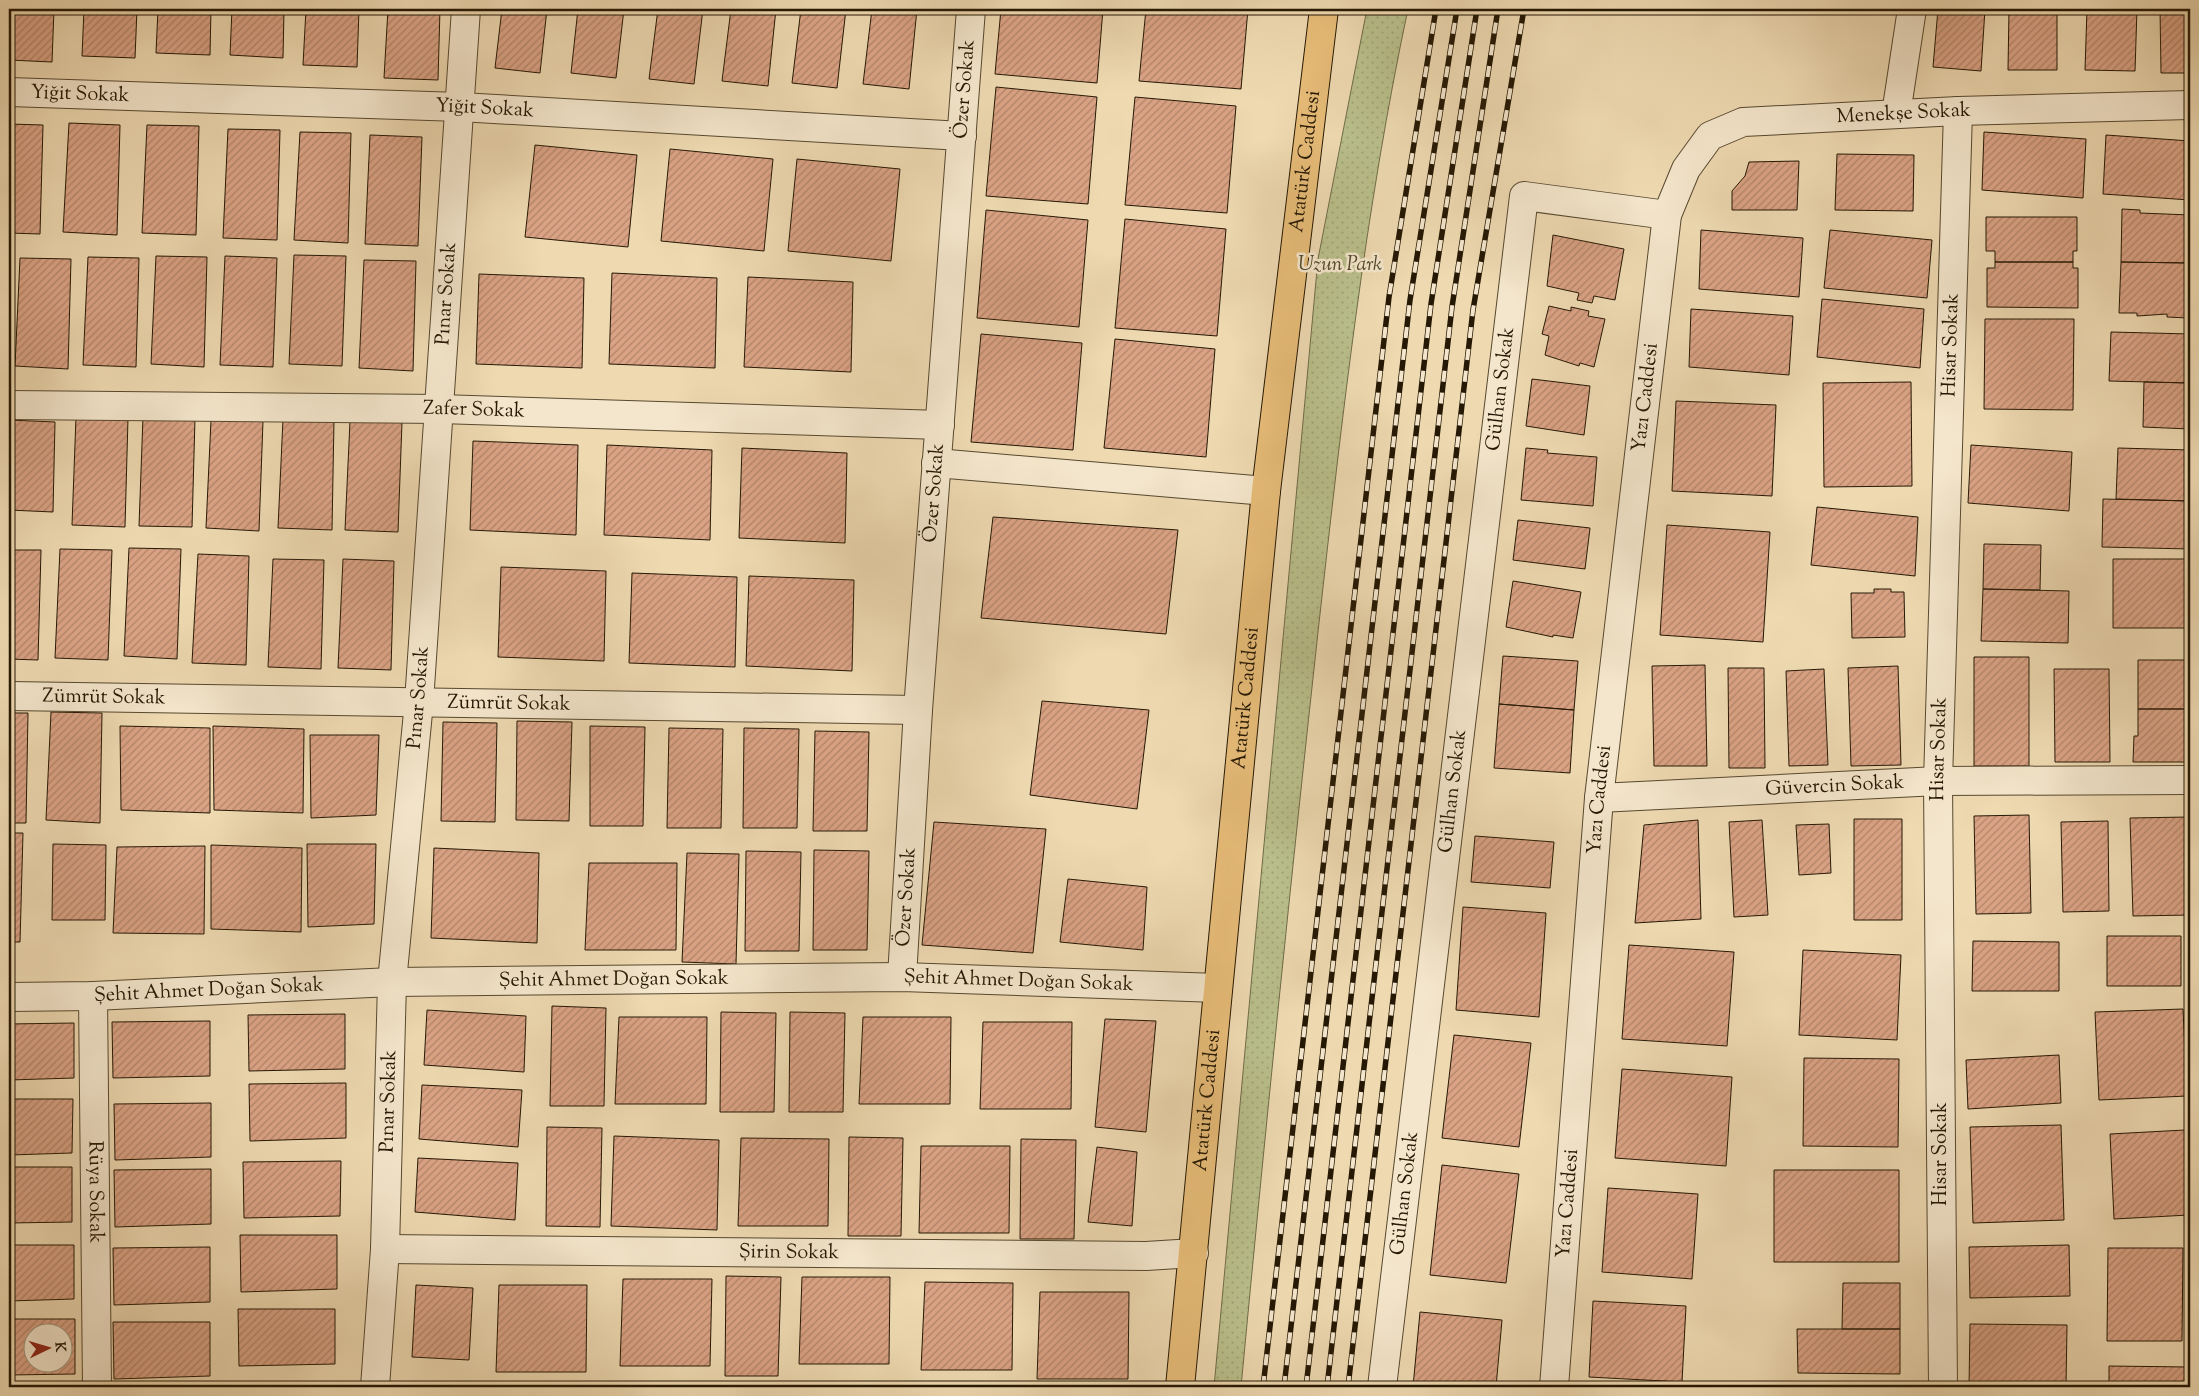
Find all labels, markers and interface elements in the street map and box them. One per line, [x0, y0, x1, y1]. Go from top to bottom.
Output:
street label: Özer Sokak [946, 38, 983, 140]
street label: Yiğit Sokak [30, 78, 130, 110]
street label: Atatürk Caddesi [1283, 89, 1329, 234]
street label: Yiğit Sokak [435, 92, 535, 126]
street label: Menekşe Sokak [1836, 96, 1971, 132]
street label: Pınar Sokak [429, 241, 465, 346]
park label: Uzun Park [1298, 251, 1382, 280]
street label: Hisar Sokak [1935, 293, 1967, 398]
street label: Gülhan Sokak [1479, 326, 1523, 453]
street label: Yazı Caddesi [1625, 341, 1667, 454]
street label: Zafer Sokak [423, 394, 525, 426]
street label: Özer Sokak [915, 442, 953, 544]
street label: Atatürk Caddesi [1225, 625, 1267, 771]
street label: Pınar Sokak [400, 645, 437, 750]
street label: Zümrüt Sokak [42, 682, 166, 713]
street label: Zümrüt Sokak [447, 688, 571, 719]
street label: Hisar Sokak [1923, 697, 1955, 801]
street label: Gülhan Sokak [1431, 728, 1475, 855]
street label: Yazı Caddesi [1580, 743, 1620, 855]
street label: Güvercin Sokak [1764, 768, 1905, 804]
street label: Özer Sokak [888, 847, 924, 948]
street label: Şehit Ahmet Doğan Sokak [903, 963, 1134, 1000]
street label: Şehit Ahmet Doğan Sokak [499, 964, 729, 995]
street label: Şehit Ahmet Doğan Sokak [93, 971, 325, 1010]
street label: Atatürk Caddesi [1186, 1028, 1229, 1173]
street label: Pınar Sokak [373, 1049, 405, 1153]
street label: Hisar Sokak [1927, 1102, 1956, 1206]
street label: Gülhan Sokak [1383, 1130, 1427, 1257]
street label: Rüya Sokak [80, 1141, 110, 1244]
street label: Yazı Caddesi [1549, 1148, 1587, 1259]
street label: Şirin Sokak [739, 1238, 840, 1268]
north arrow [22, 1324, 72, 1374]
text: K [49, 1341, 69, 1354]

